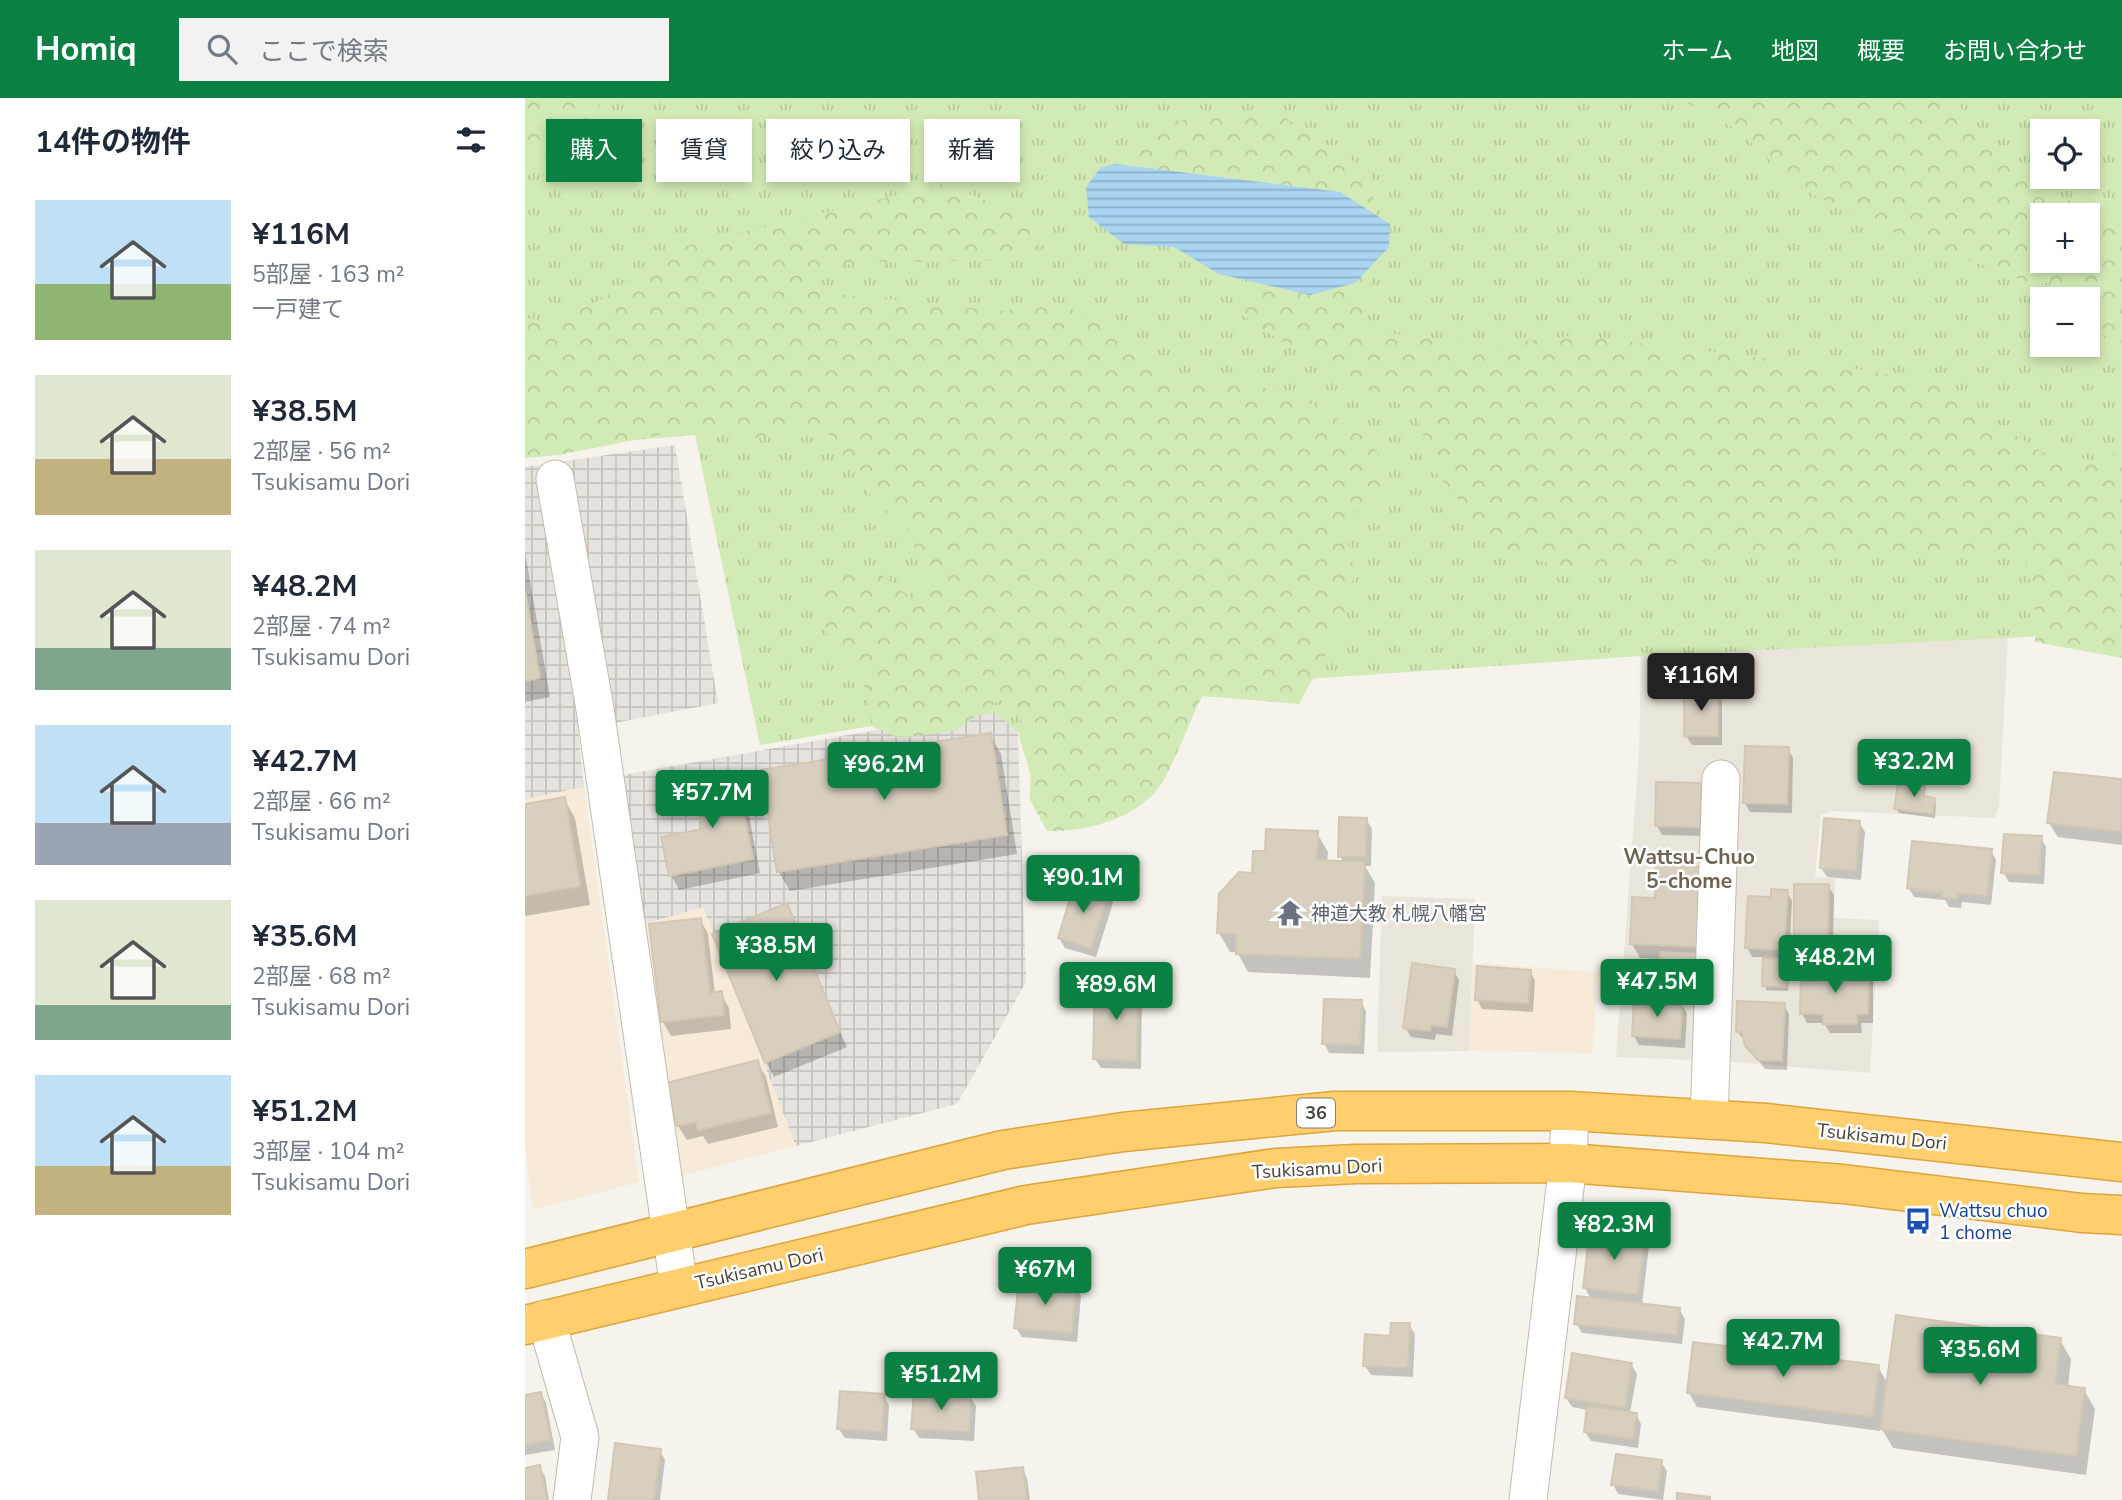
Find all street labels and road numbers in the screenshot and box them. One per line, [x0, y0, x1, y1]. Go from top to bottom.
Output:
road number: 36 [1297, 1098, 1335, 1128]
street label: Tsukisamu Dori [1816, 1117, 1948, 1157]
street label: Tsukisamu Dori [1251, 1153, 1383, 1185]
street label: Tsukisamu Dori [693, 1242, 826, 1296]

